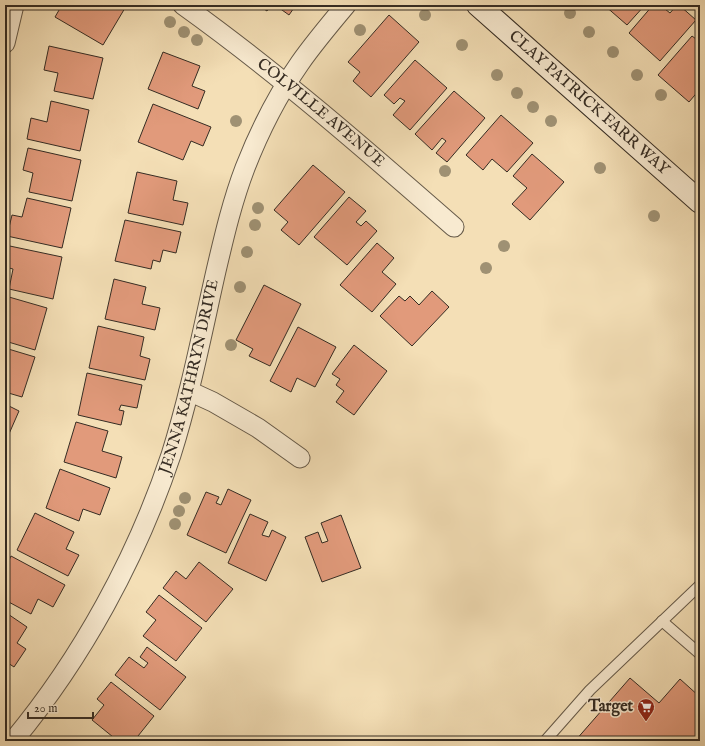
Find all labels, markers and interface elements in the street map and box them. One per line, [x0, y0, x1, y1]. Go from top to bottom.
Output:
street label: CLAY PATRICK FARR WAY [504, 27, 674, 181]
street label: COLVILLE AVENUE [253, 54, 389, 172]
street label: JENNA KATHRYN DRIVE [154, 278, 224, 479]
scale bar [28, 694, 93, 720]
place label: Target [587, 697, 634, 717]
supermarket icon: Target [636, 697, 656, 722]
text: 20 m [34, 701, 57, 716]

